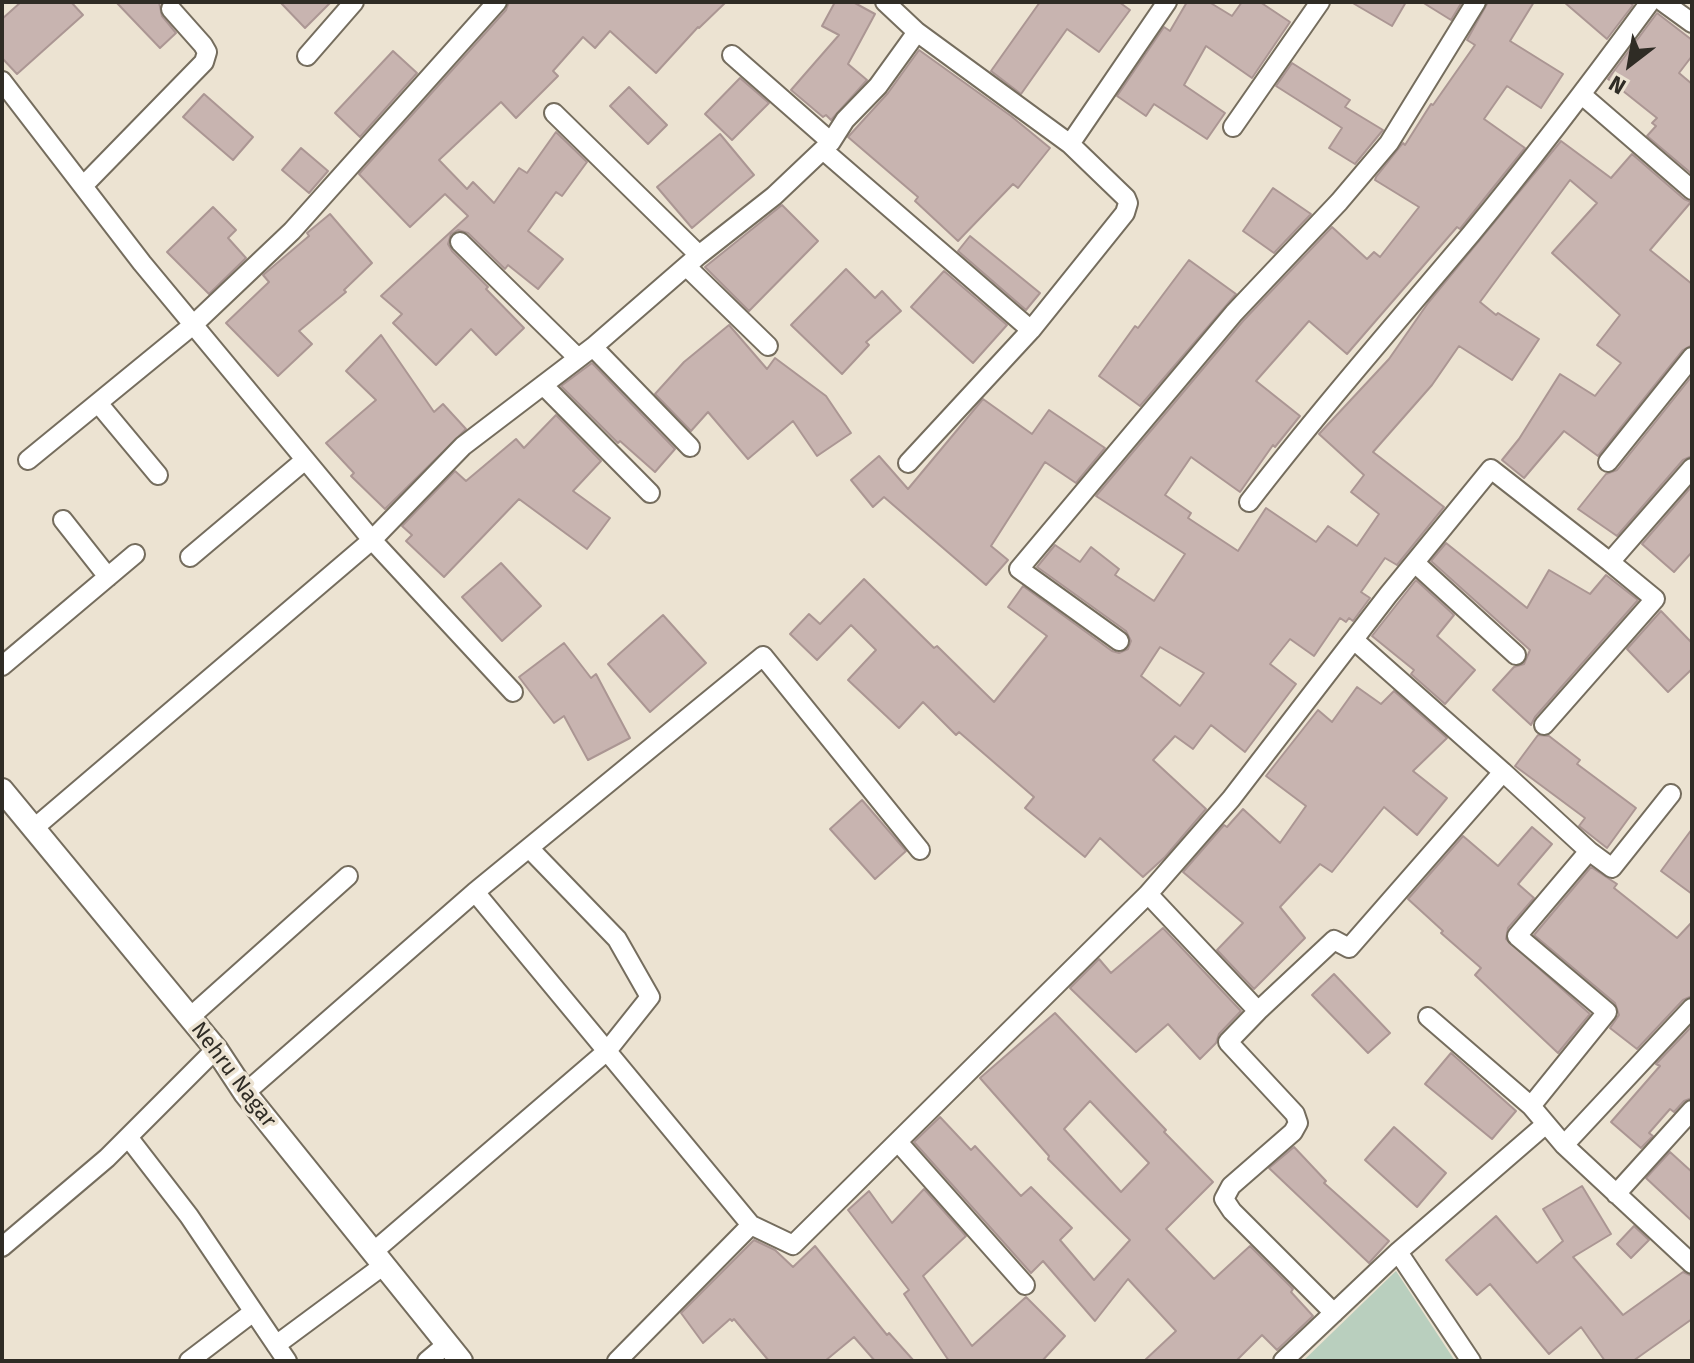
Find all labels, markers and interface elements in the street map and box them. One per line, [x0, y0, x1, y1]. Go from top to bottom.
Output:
north arrow [1590, 24, 1670, 104]
text: N [1604, 70, 1631, 100]
street label: Nehru Nagar [185, 1017, 281, 1133]

